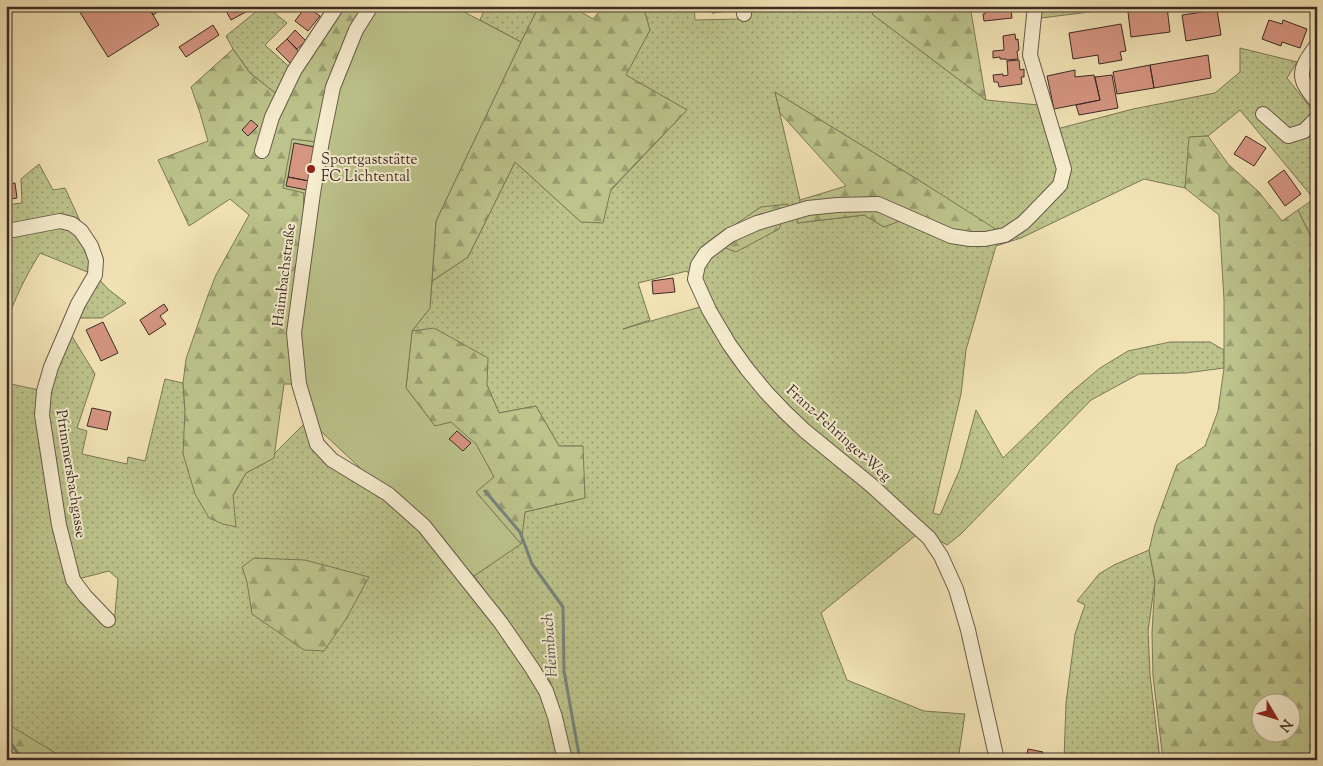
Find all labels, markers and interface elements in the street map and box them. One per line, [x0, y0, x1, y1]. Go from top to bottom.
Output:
place label: Sportgaststätte FC Lichtental [321, 150, 418, 188]
marker: Sportgaststätte FC Lichtental [305, 163, 317, 175]
street label: Haimbachstraße [268, 222, 302, 328]
street label: Franz-Fehringer-Weg [781, 381, 895, 487]
street label: Pfrimmersbachgasse [49, 408, 91, 540]
water label: Heimbach [537, 612, 565, 678]
north arrow [1250, 694, 1300, 744]
text: N [1273, 714, 1296, 735]

